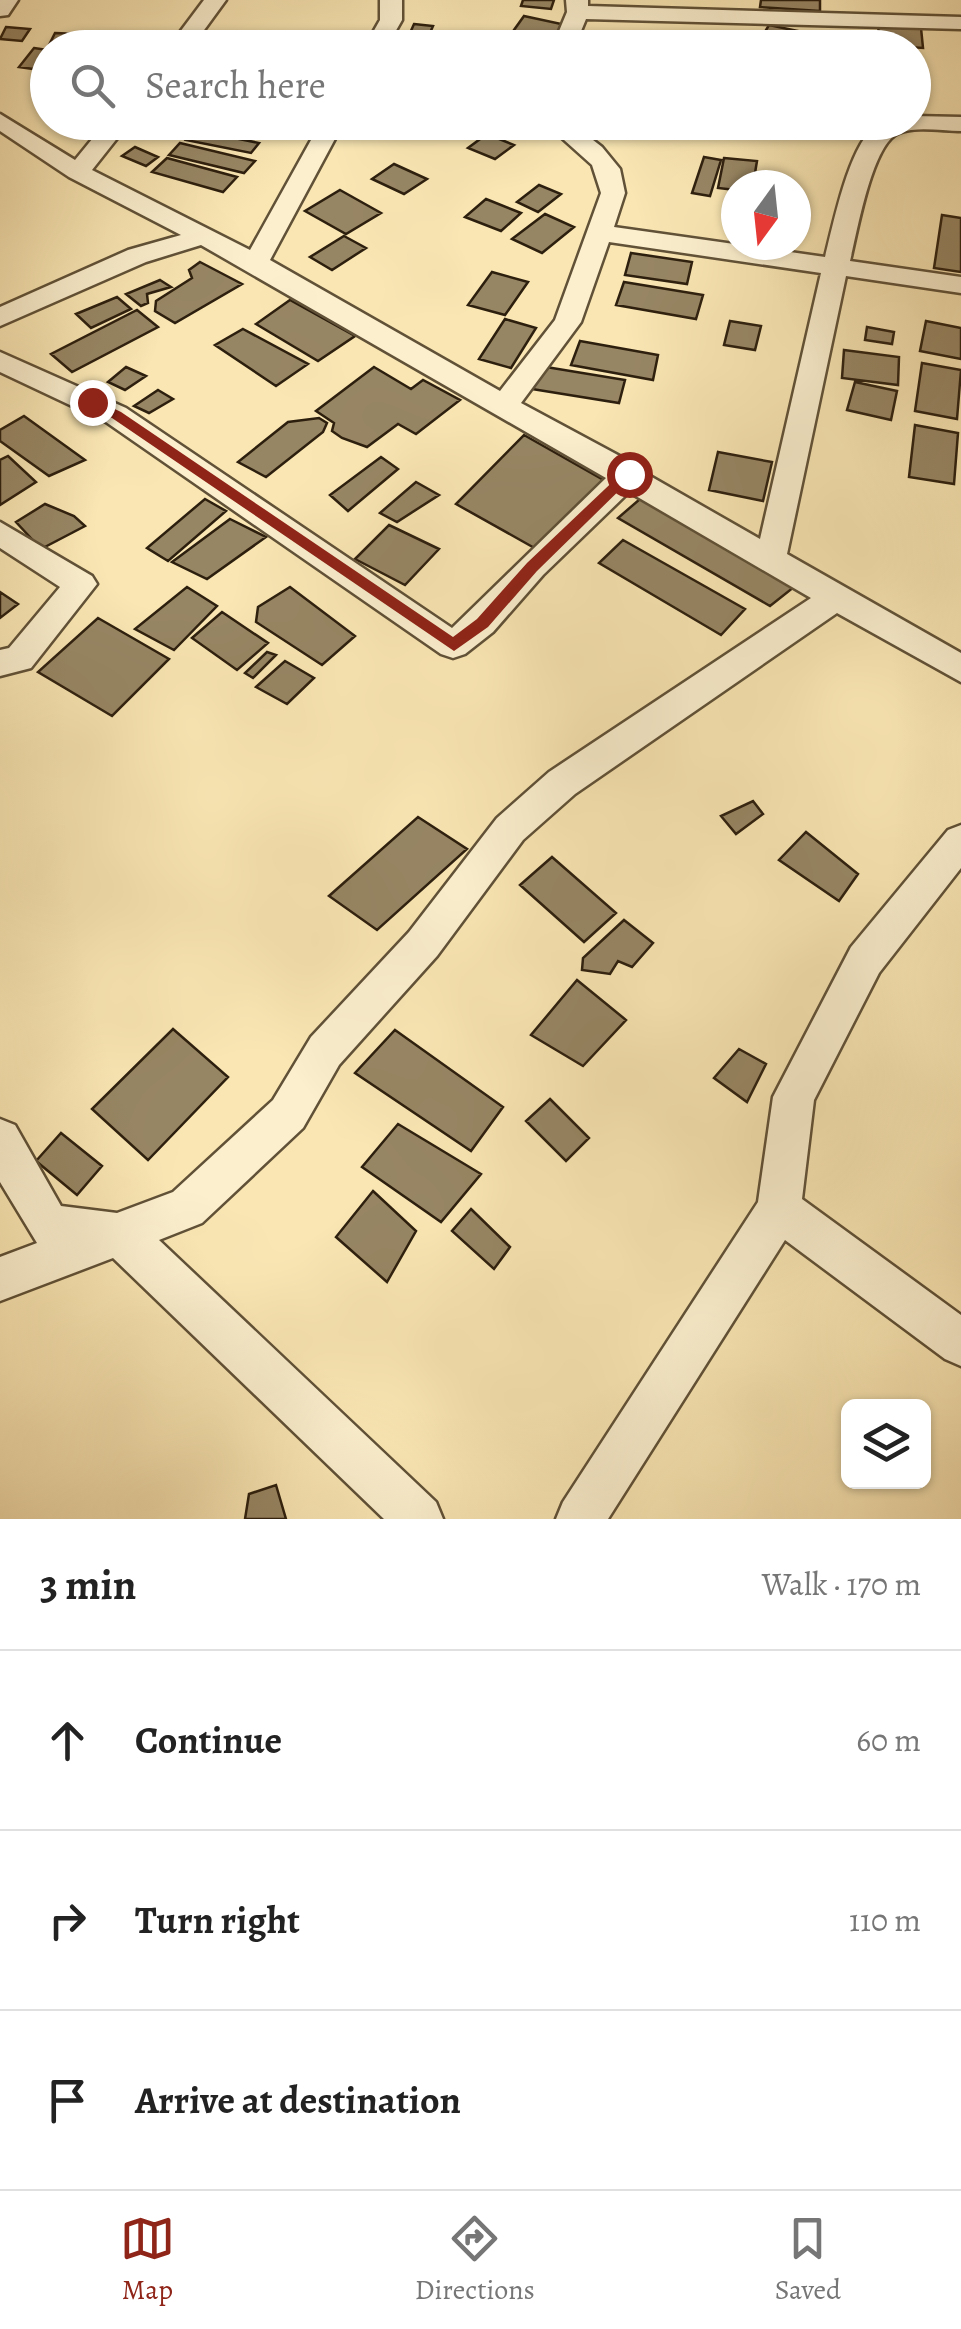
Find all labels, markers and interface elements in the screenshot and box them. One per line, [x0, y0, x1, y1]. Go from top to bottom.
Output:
search box [30, 30, 931, 140]
icon: search [65, 58, 120, 113]
text: Search here [145, 59, 326, 111]
north arrow [721, 170, 811, 260]
route end [70, 380, 116, 426]
route start [607, 452, 653, 498]
map controls [841, 1399, 931, 1489]
button: layers [841, 1399, 931, 1489]
text: 3 min [40, 1556, 136, 1613]
text: Walk · 170 m [762, 1562, 921, 1606]
icon: ahead [40, 1713, 95, 1768]
text: Continue [135, 1714, 282, 1766]
text: 60 m [856, 1718, 921, 1762]
icon: right [40, 1893, 95, 1948]
text: Turn right [135, 1894, 300, 1946]
text: 110 m [849, 1898, 921, 1942]
icon: arrive [40, 2073, 95, 2128]
text: Arrive at destination [135, 2074, 461, 2126]
tab: Map [120, 2211, 175, 2309]
tab: Directions [415, 2211, 535, 2309]
tab: Saved [775, 2211, 841, 2309]

